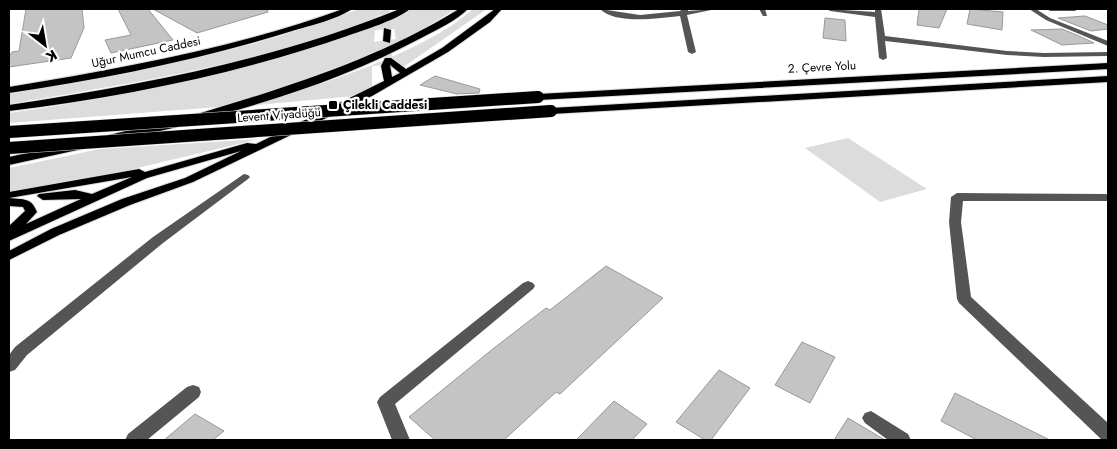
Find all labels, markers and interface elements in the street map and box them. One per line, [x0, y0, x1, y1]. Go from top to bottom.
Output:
north arrow [20, 20, 70, 70]
street label: Uğur Mumcu Caddesi [90, 32, 202, 72]
text: K [42, 45, 61, 67]
street label: 2. Çevre Yolu [787, 56, 857, 78]
place label: Çilekli Caddesi [343, 96, 427, 114]
marker: Çilekli Caddesi [327, 99, 339, 111]
street label: Levent Viyadüğü [237, 103, 321, 127]

